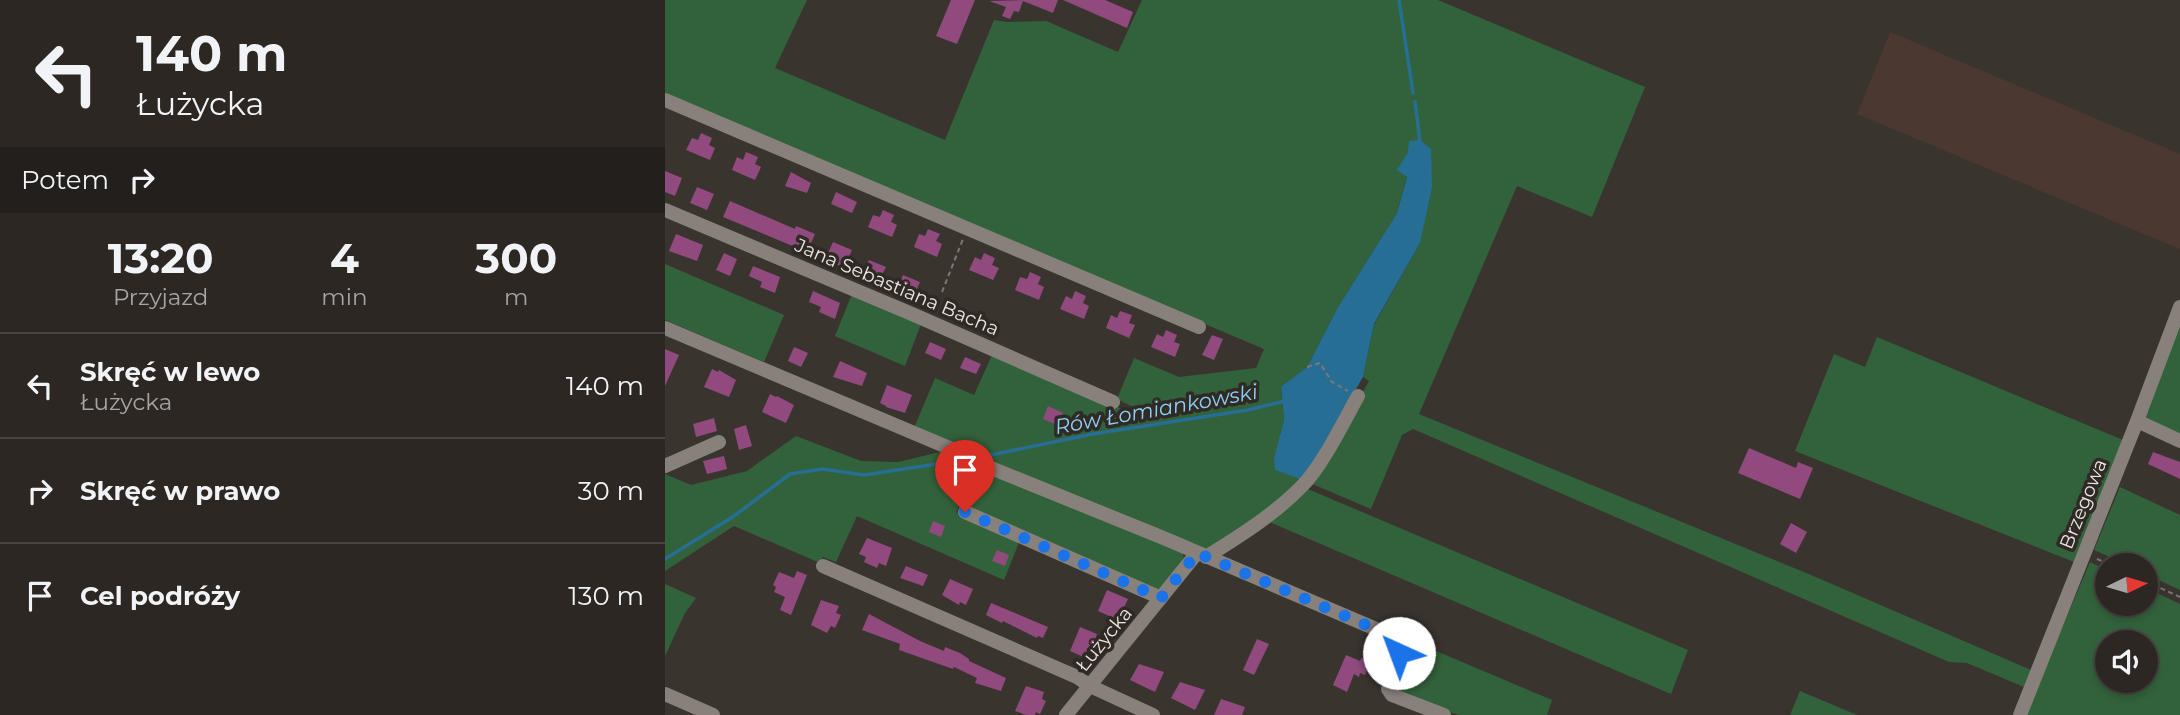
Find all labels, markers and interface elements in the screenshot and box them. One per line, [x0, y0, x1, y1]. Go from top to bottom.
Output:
text: 140 m [136, 24, 288, 83]
icon: left [21, 28, 112, 119]
text: Łużycka [136, 84, 264, 123]
icon: right [123, 161, 161, 199]
text: Potem [21, 164, 109, 196]
text: 13:20 [108, 232, 213, 284]
text: 4 [330, 232, 359, 284]
text: 300 [475, 232, 557, 284]
street label: Jana Sebastiana Bacha [791, 233, 1002, 340]
text: Przyjazd [113, 283, 208, 311]
text: min [321, 283, 367, 311]
text: m [504, 283, 528, 311]
text: Skręć w lewo [80, 356, 260, 388]
icon: left [21, 367, 59, 405]
text: 140 m [566, 370, 644, 402]
water label: Rów Łomiankowski [1053, 379, 1260, 439]
text: Łużycka [80, 388, 172, 416]
pin [935, 440, 995, 512]
icon: arrive [946, 451, 984, 489]
street label: Brzegowa [2055, 456, 2111, 552]
icon: right [21, 472, 59, 510]
text: Skręć w prawo [80, 475, 280, 507]
text: 30 m [578, 475, 644, 507]
north arrow [2095, 553, 2158, 616]
map controls [2095, 553, 2158, 693]
icon: arrive [21, 577, 59, 615]
text: Cel podróży [80, 580, 240, 612]
text: 130 m [568, 580, 644, 612]
street label: Łużycka [1071, 602, 1137, 676]
position arrow [1362, 616, 1436, 690]
button: sound [2095, 630, 2158, 693]

